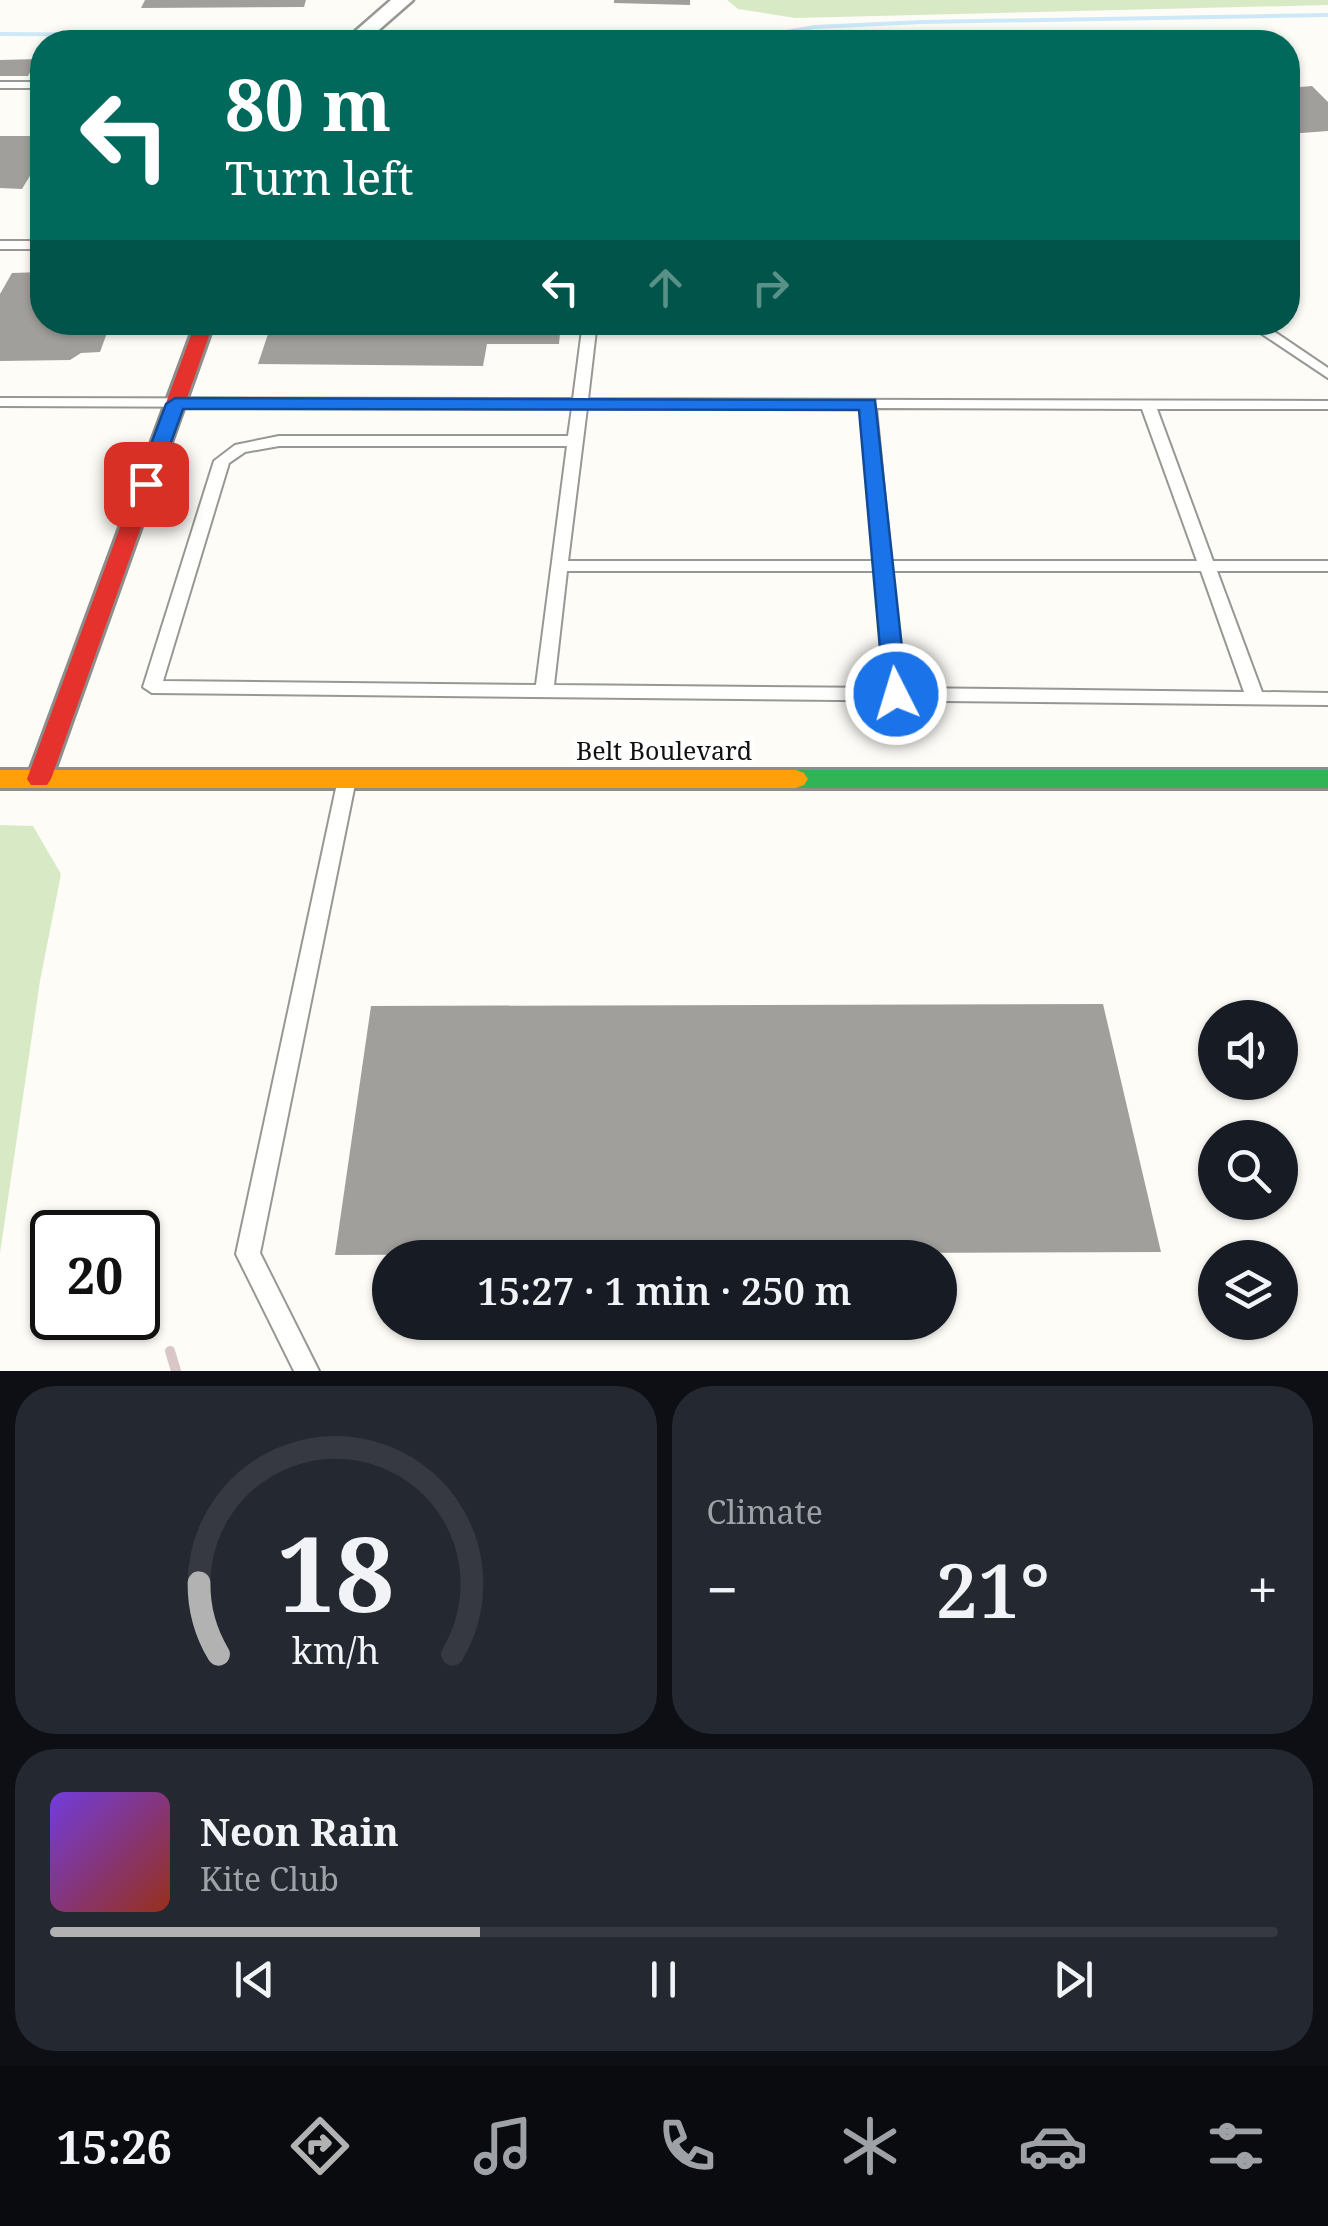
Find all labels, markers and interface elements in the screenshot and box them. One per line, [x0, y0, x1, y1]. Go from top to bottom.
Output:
text: 80 m [225, 56, 391, 152]
icon: left [60, 70, 190, 200]
text: Turn left [225, 147, 414, 208]
icon: left [533, 260, 588, 315]
icon: ahead [638, 260, 693, 315]
icon: right [743, 260, 798, 315]
pin [104, 442, 189, 527]
icon: arrive [119, 457, 174, 512]
position arrow [844, 642, 948, 746]
street label: Belt Boulevard [576, 733, 752, 767]
map controls [1198, 1000, 1298, 1340]
button: sound [1198, 1000, 1298, 1100]
button: search [1198, 1120, 1298, 1220]
speed limit sign: 20 [30, 1210, 160, 1340]
button: layers [1198, 1240, 1298, 1340]
text: 15:27 · 1 min · 250 m [477, 1264, 852, 1316]
text: Climate [707, 1490, 823, 1533]
text: 18 [277, 1501, 395, 1642]
text: 21° [936, 1538, 1050, 1640]
text: − [707, 1551, 738, 1626]
text: + [1247, 1551, 1278, 1626]
text: km/h [292, 1626, 380, 1674]
text: Neon Rain [200, 1805, 399, 1857]
text: Kite Club [200, 1857, 339, 1900]
icon: previous [227, 1952, 282, 2007]
icon: pause [636, 1952, 691, 2007]
icon: next [1046, 1952, 1101, 2007]
icon: directions [285, 2111, 355, 2181]
icon: music [468, 2111, 538, 2181]
icon: phone [652, 2111, 722, 2181]
icon: climate [835, 2111, 905, 2181]
icon: car [1018, 2111, 1088, 2181]
icon: filters [1201, 2111, 1271, 2181]
text: 15:26 [57, 2116, 172, 2177]

